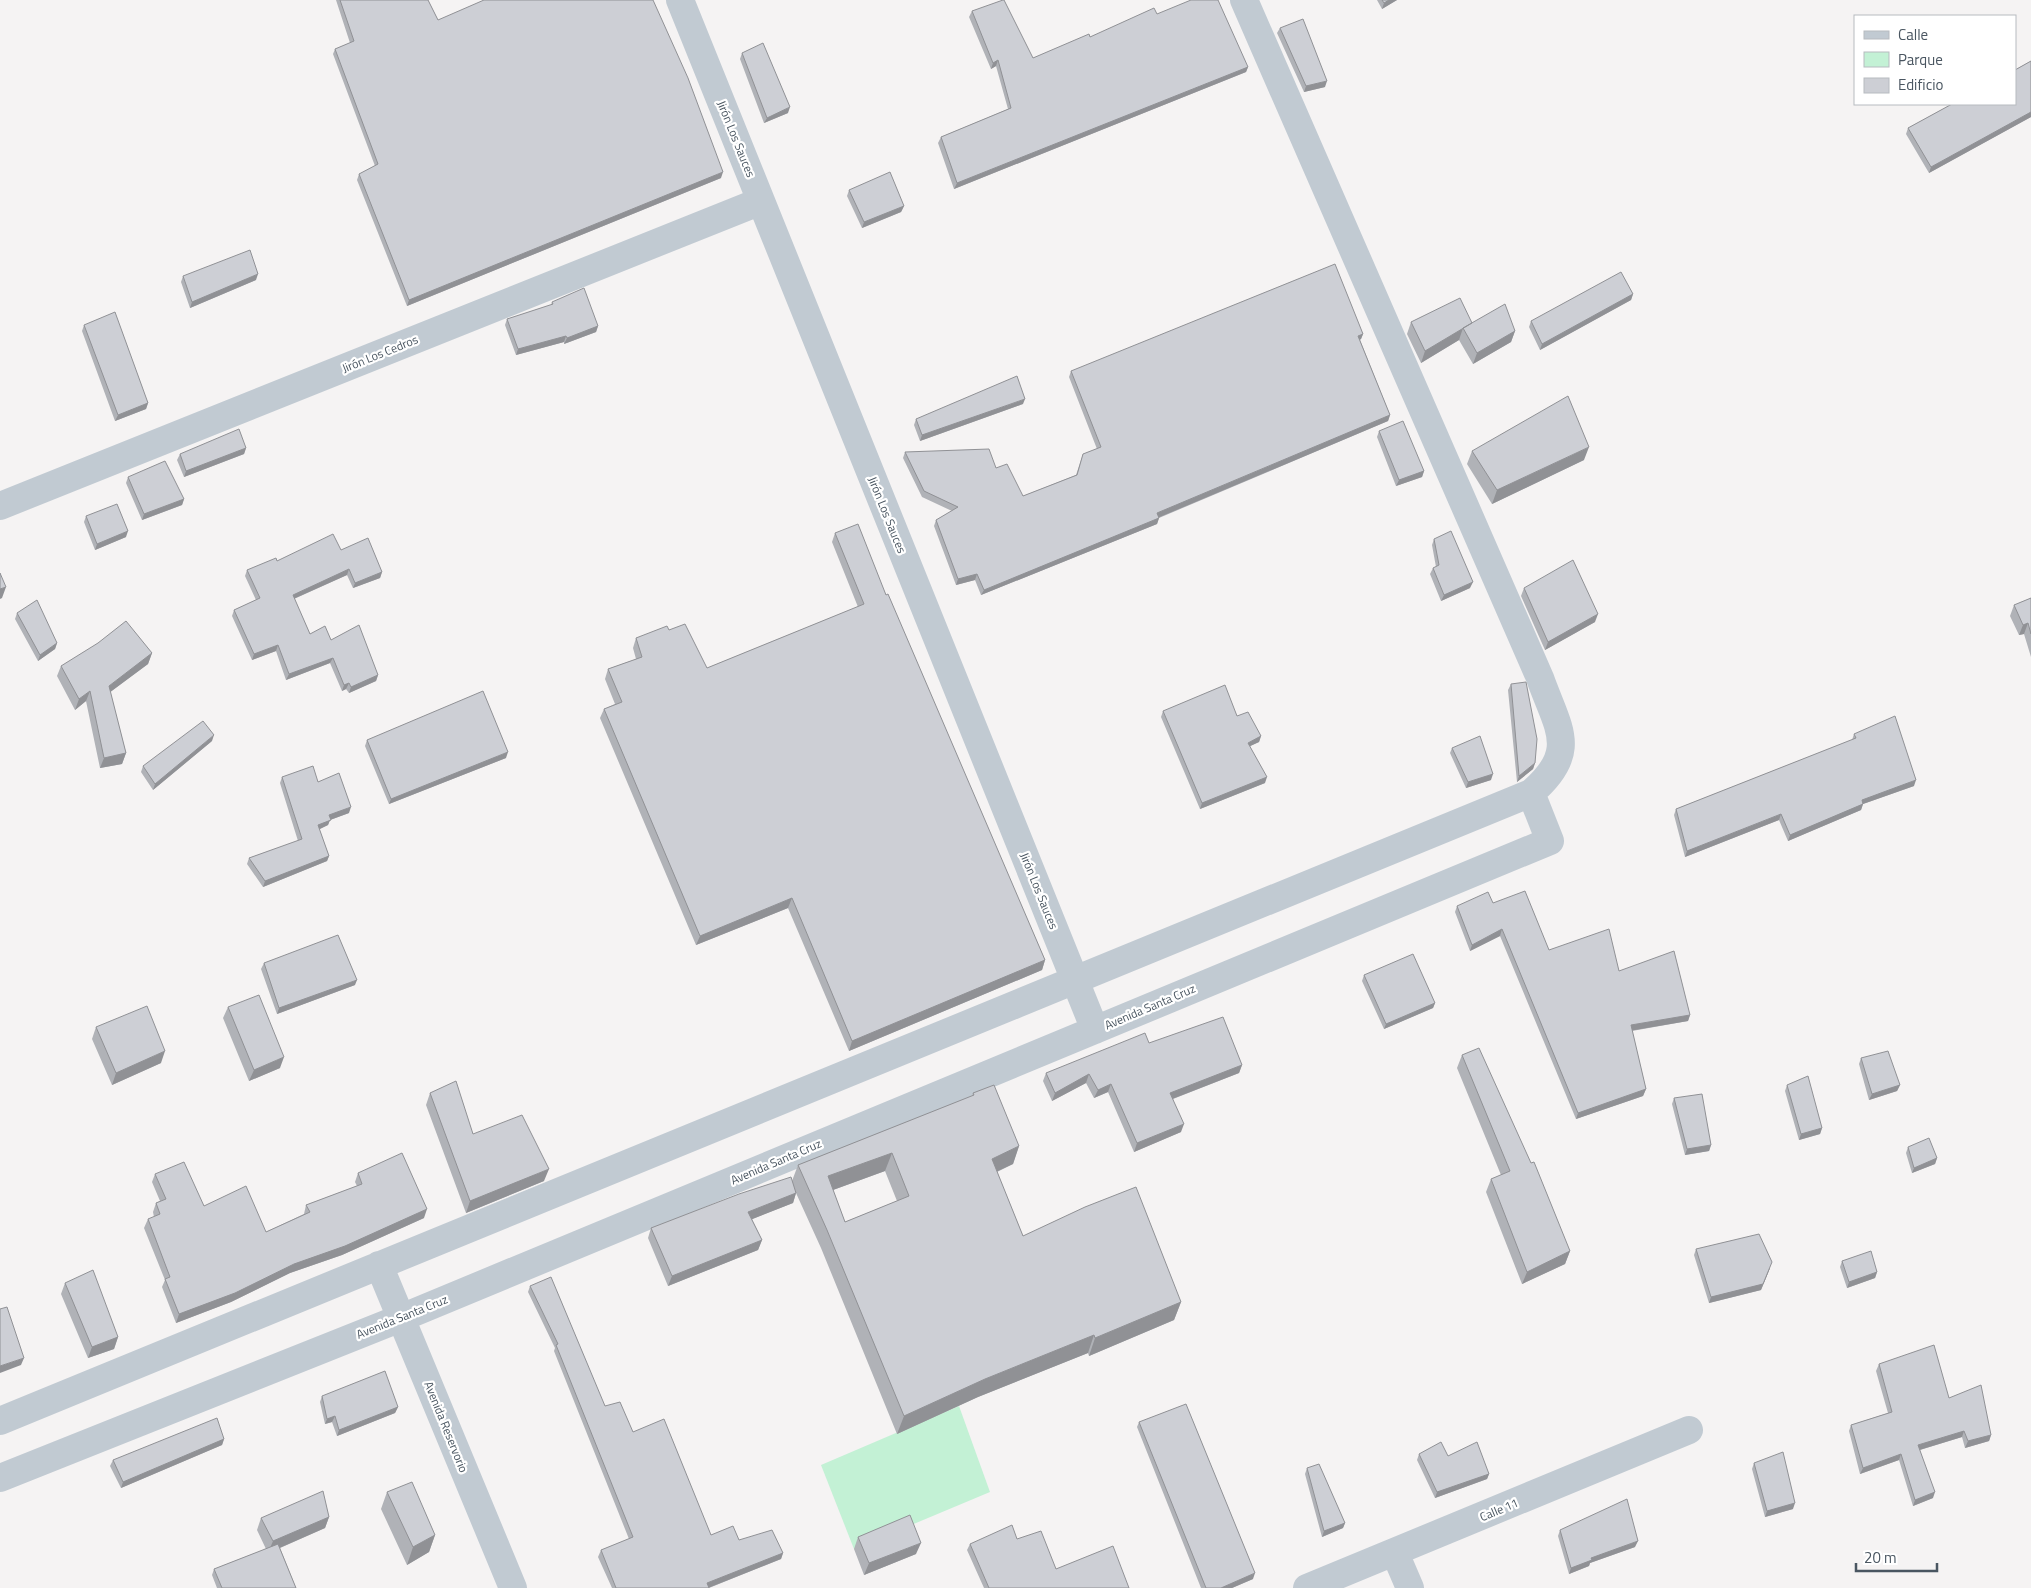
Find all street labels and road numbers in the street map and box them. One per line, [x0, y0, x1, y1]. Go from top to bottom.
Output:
street label: Jirón Los Sauces [712, 97, 761, 181]
street label: Jirón Los Cedros [339, 329, 421, 377]
street label: Jirón Los Sauces [863, 473, 912, 557]
street label: Jirón Los Sauces [1015, 849, 1064, 933]
street label: Avenida Santa Cruz [1101, 979, 1198, 1034]
street label: Avenida Santa Cruz [727, 1134, 824, 1189]
street label: Avenida Santa Cruz [353, 1290, 450, 1344]
street label: Avenida Reservorio [419, 1378, 473, 1475]
street label: Calle 11 [1477, 1493, 1521, 1526]

